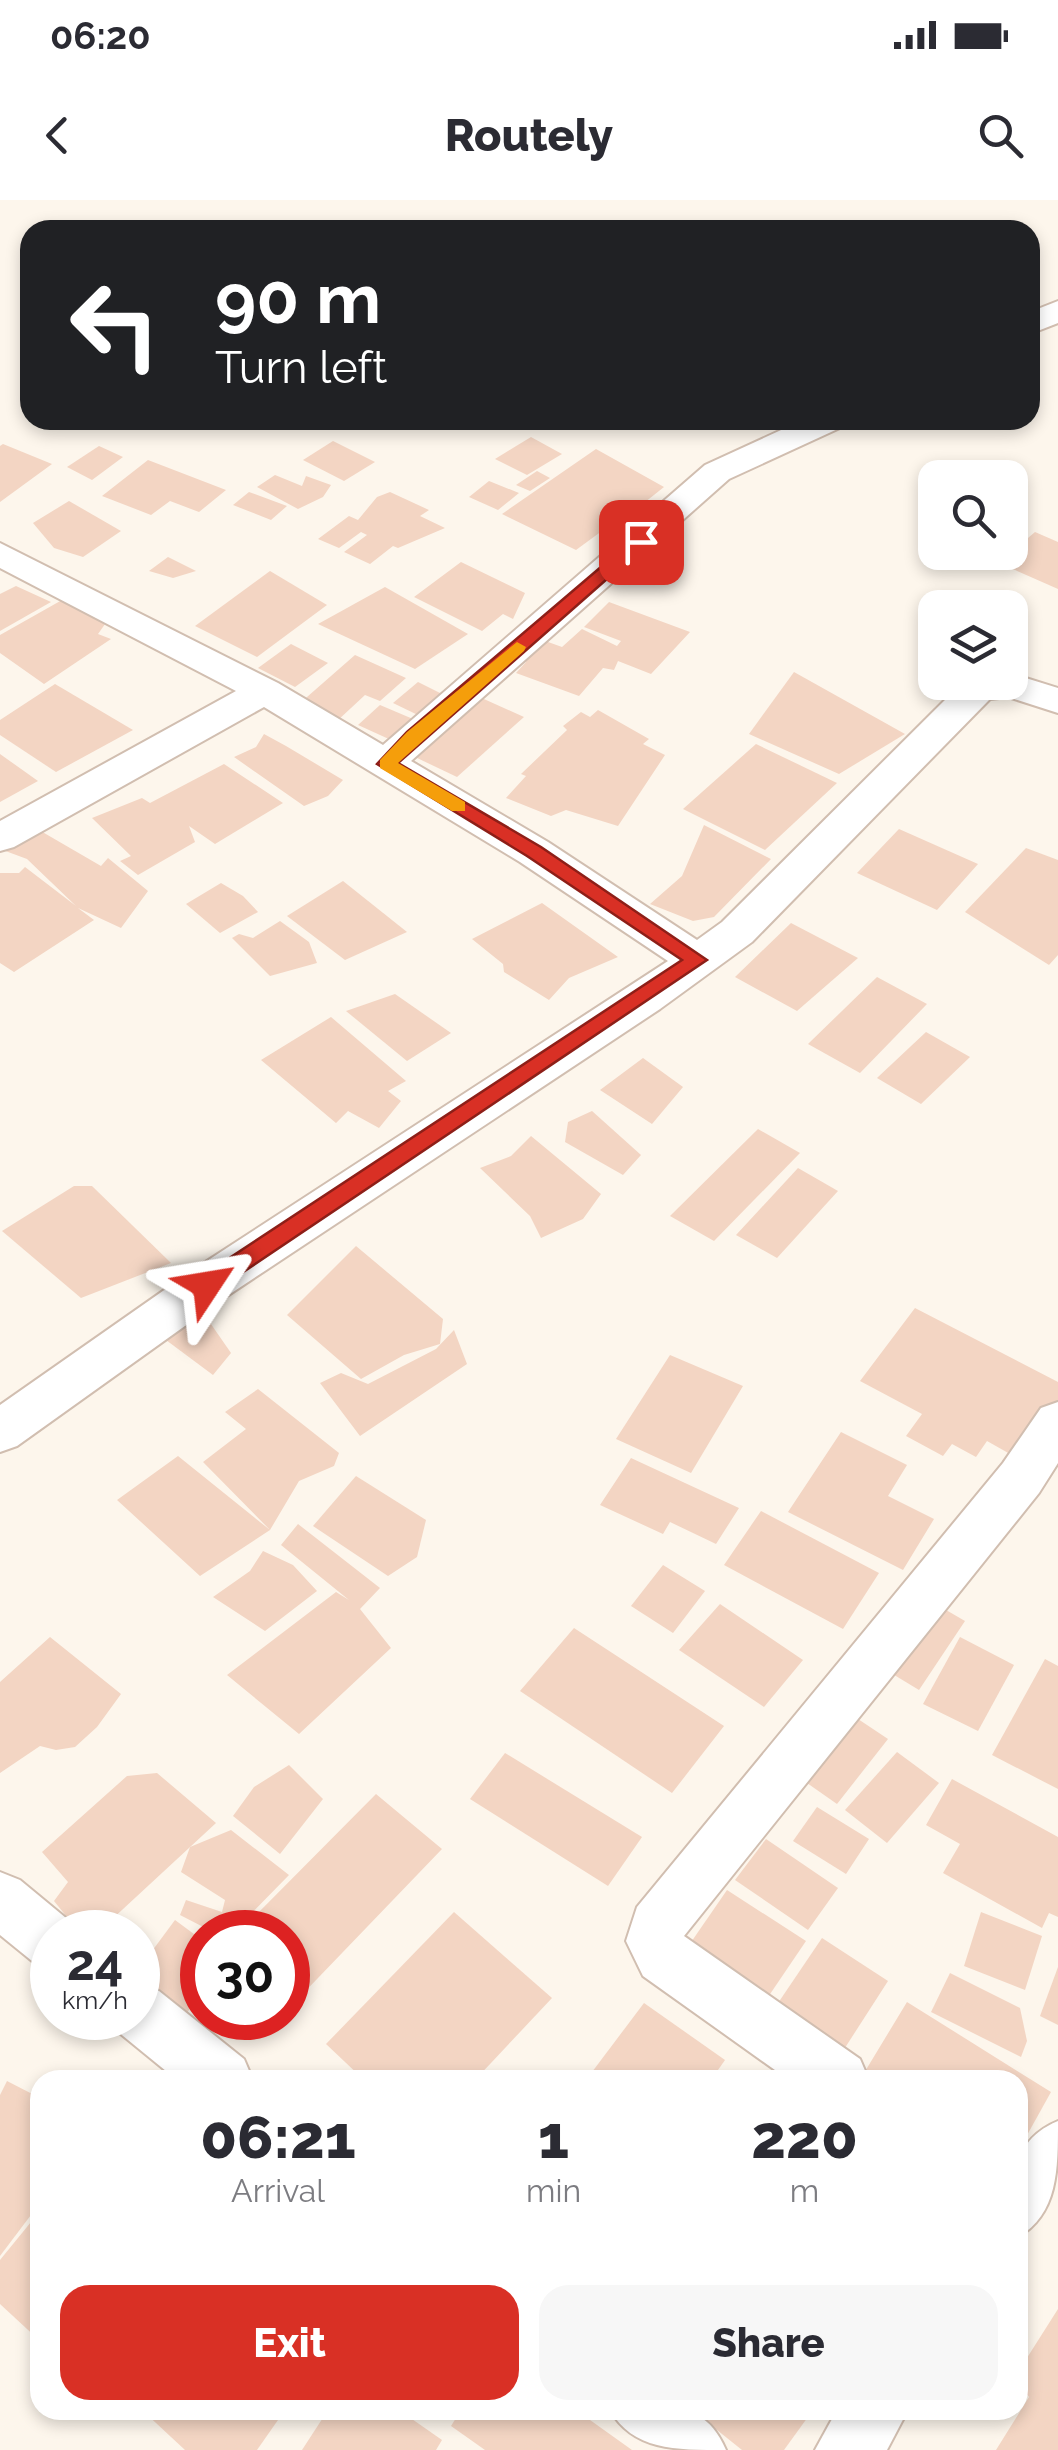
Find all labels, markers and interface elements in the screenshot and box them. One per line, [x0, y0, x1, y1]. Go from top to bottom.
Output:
text: 06:20 [50, 13, 151, 58]
icon: back [30, 108, 85, 163]
icon: search [973, 108, 1028, 163]
text: Routely [445, 109, 613, 162]
text: 90 m [215, 257, 381, 339]
icon: left [50, 260, 180, 390]
text: Turn left [215, 341, 387, 394]
map controls [918, 460, 1028, 700]
button: search [918, 460, 1028, 570]
pin [599, 500, 684, 585]
icon: arrive [614, 515, 669, 570]
button: layers [918, 590, 1028, 700]
position arrow [155, 1233, 259, 1337]
speed limit sign: 30 [180, 1910, 310, 2040]
text: 24 [67, 1933, 123, 1992]
text: km/h [62, 1985, 128, 2015]
text: 06:21 [200, 2102, 356, 2172]
text: 1 [538, 2102, 569, 2172]
text: 220 [751, 2102, 858, 2172]
text: Arrival [231, 2172, 325, 2209]
text: min [526, 2172, 581, 2209]
text: m [790, 2172, 819, 2209]
button: Exit [60, 2285, 519, 2400]
button: Share [539, 2285, 998, 2400]

